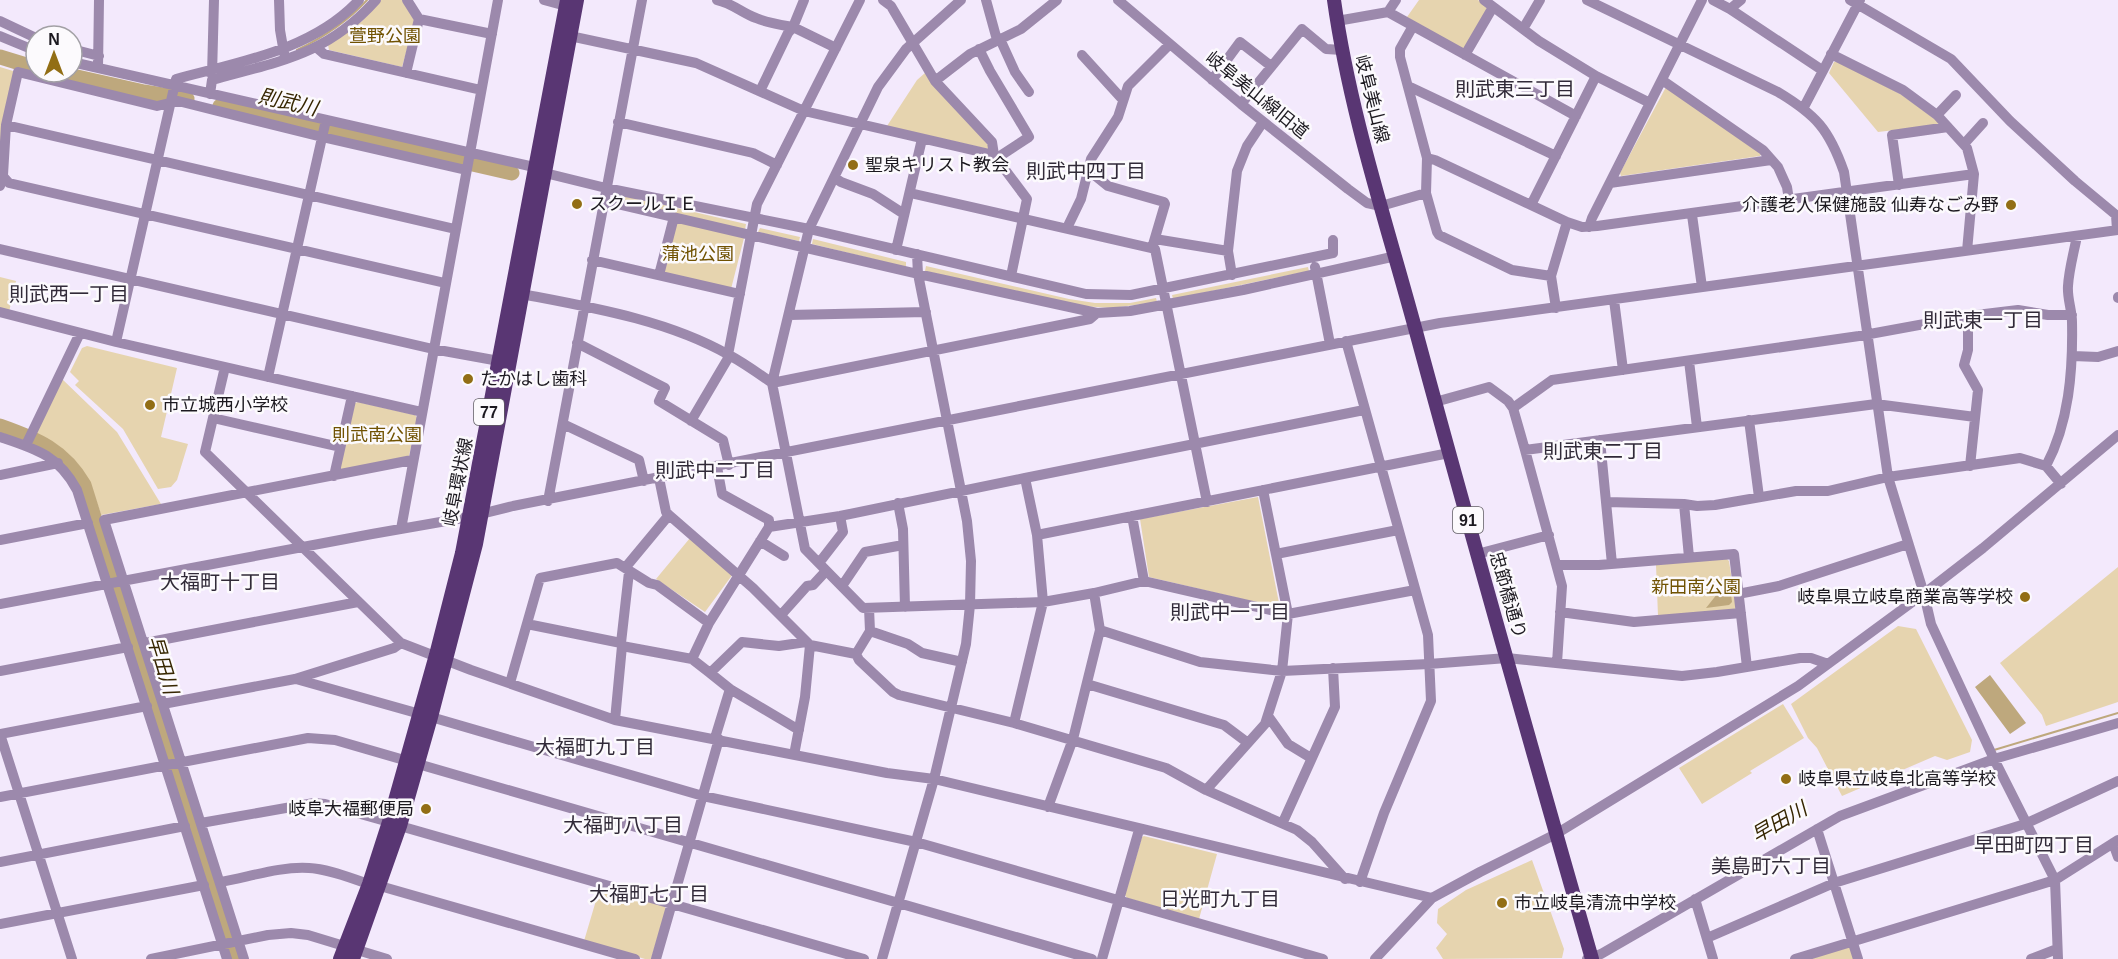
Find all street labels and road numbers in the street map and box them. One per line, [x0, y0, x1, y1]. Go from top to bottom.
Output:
street label: 岐阜美山線旧道 [1202, 48, 1312, 142]
street label: 岐阜美山線 [1351, 53, 1393, 145]
road number: 77 [474, 399, 504, 425]
street label: 岐阜環状線 [440, 436, 476, 528]
road number: 91 [1453, 507, 1483, 533]
street label: 忠節橋通り [1486, 549, 1530, 641]

